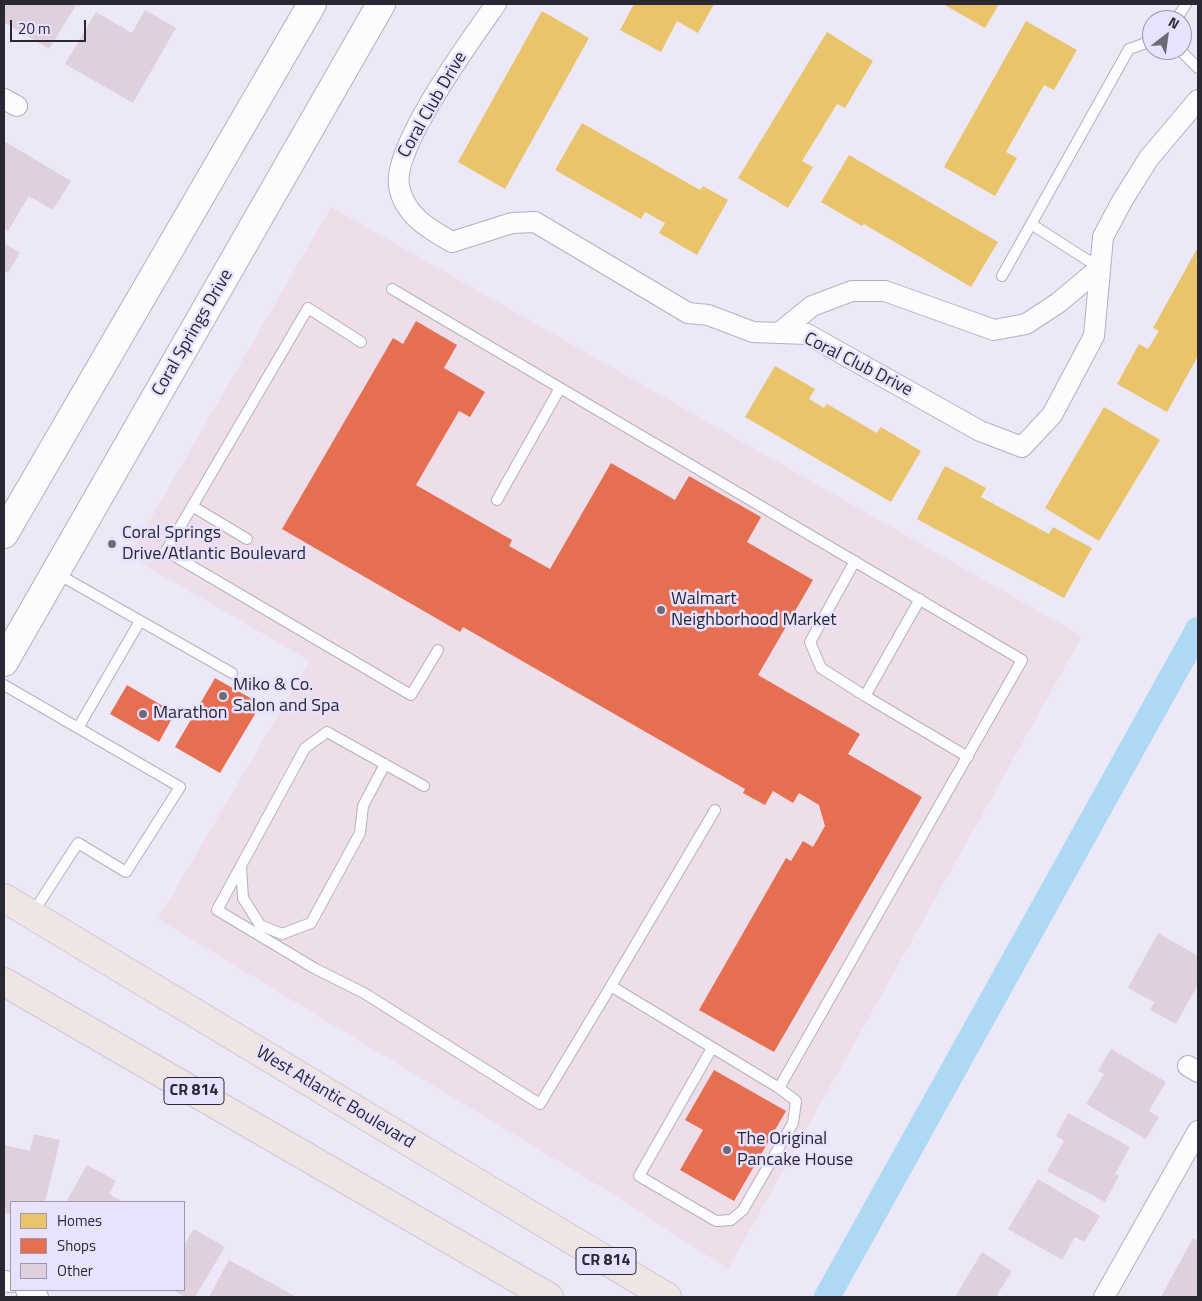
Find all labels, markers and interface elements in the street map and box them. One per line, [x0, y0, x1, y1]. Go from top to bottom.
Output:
scale bar [12, 10, 89, 42]
north arrow [1142, 10, 1192, 60]
text: N [1165, 11, 1184, 34]
text: 20 m [18, 17, 51, 40]
street label: Coral Club Drive [394, 48, 472, 162]
street label: Coral Springs Drive [148, 266, 238, 400]
street label: Coral Club Drive [800, 328, 916, 402]
place label: Coral Springs Drive/Atlantic Boulevard [122, 523, 306, 566]
marker: Coral Springs Drive/Atlantic Boulevard [106, 538, 118, 550]
place label: Walmart Neighborhood Market [671, 589, 836, 632]
marker: Walmart Neighborhood Market [655, 604, 667, 616]
place label: Miko & Co. Salon and Spa [233, 675, 339, 718]
marker: Miko & Co. Salon and Spa [217, 690, 229, 702]
place label: Marathon [153, 703, 228, 725]
marker: Marathon [137, 708, 149, 720]
street label: West Atlantic Boulevard [252, 1042, 418, 1154]
road number: CR 814 [164, 1078, 224, 1104]
place label: The Original Pancake House [737, 1129, 853, 1172]
marker: The Original Pancake House [721, 1144, 733, 1156]
legend [10, 1201, 185, 1291]
text: Homes [57, 1209, 102, 1232]
text: Shops [57, 1234, 96, 1257]
road number: CR 814 [576, 1248, 636, 1274]
text: Other [57, 1259, 93, 1282]

